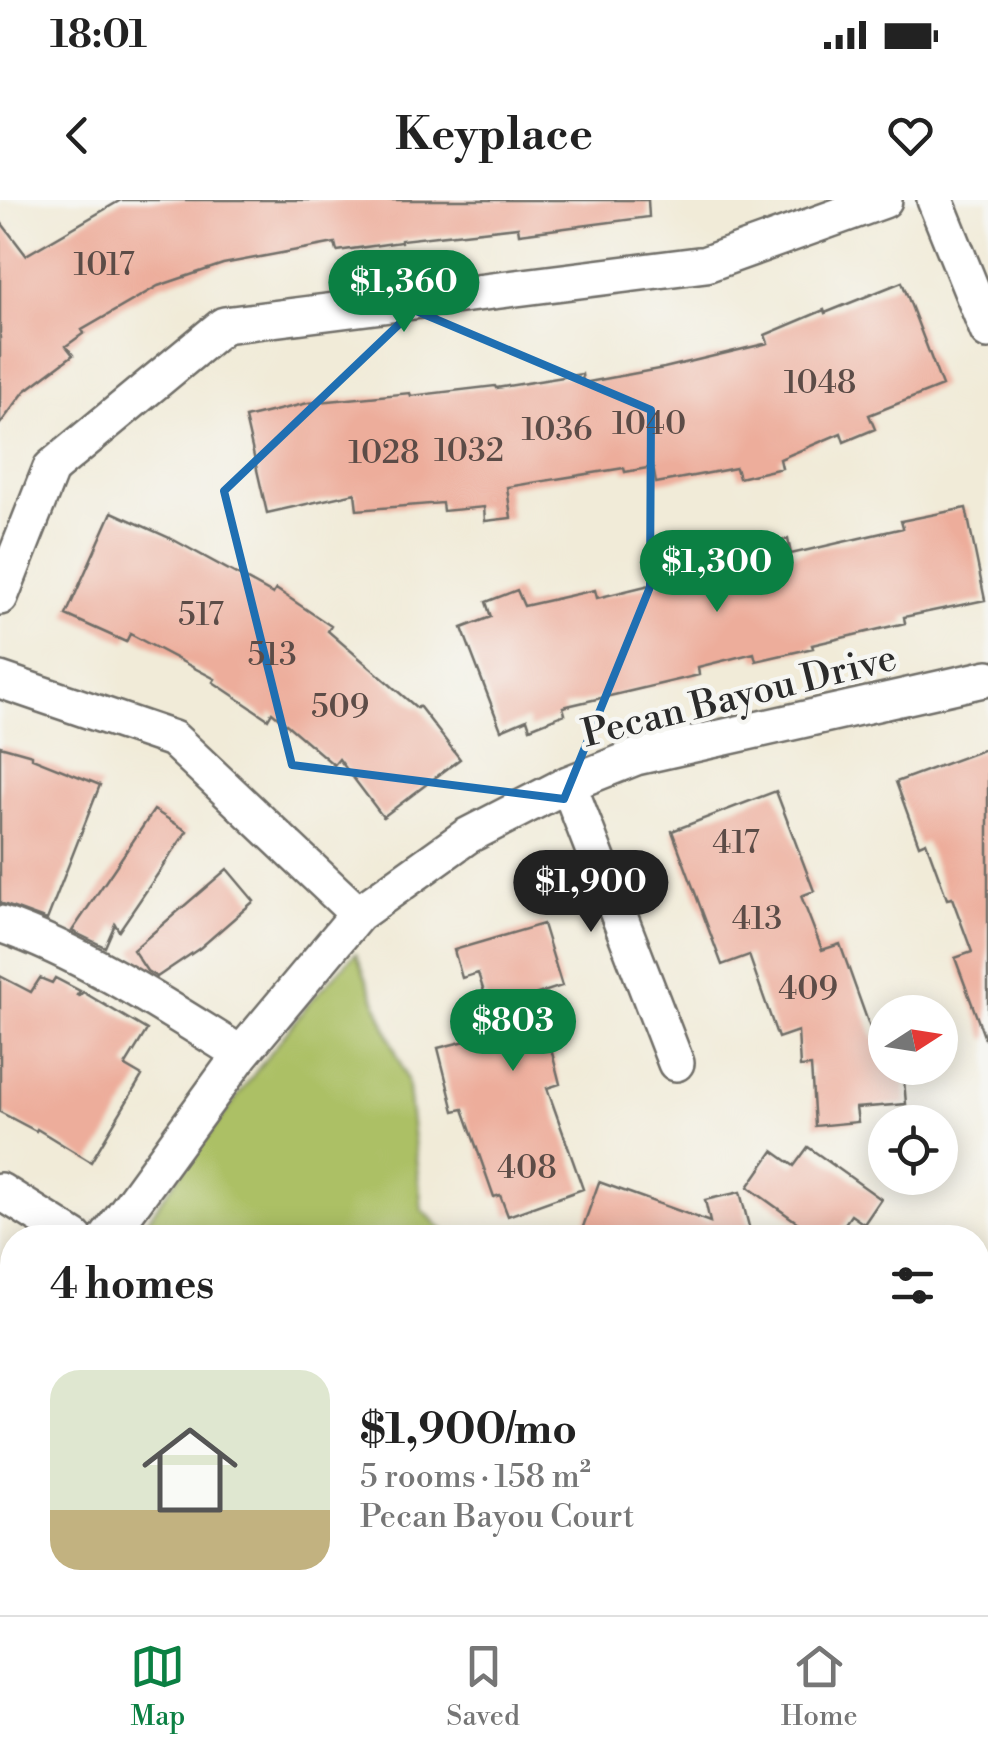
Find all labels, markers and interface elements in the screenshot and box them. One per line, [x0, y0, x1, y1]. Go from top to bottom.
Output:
text: 18:01 [50, 12, 147, 59]
text: Keyplace [395, 107, 593, 164]
icon: back [50, 108, 105, 163]
icon: heart [883, 108, 938, 163]
house number: 1017 [73, 245, 135, 285]
pin: $1,360 [323, 250, 485, 335]
text: $1,360 [350, 262, 458, 302]
house number: 1048 [784, 363, 856, 403]
house number: 1040 [612, 404, 686, 444]
house number: 1036 [521, 410, 593, 450]
house number: 1032 [434, 431, 504, 471]
house number: 1028 [348, 433, 420, 473]
pin: $1,300 [636, 530, 798, 615]
text: $1,300 [662, 542, 772, 582]
house number: 517 [178, 595, 224, 635]
house number: 513 [247, 635, 297, 675]
street label: Pecan Bayou Drive [577, 635, 902, 758]
house number: 509 [311, 687, 369, 727]
house number: 417 [712, 823, 760, 863]
pin: $1,900 [510, 850, 672, 935]
text: $1,900 [535, 862, 647, 902]
house number: 413 [732, 899, 782, 939]
house number: 409 [778, 969, 838, 1009]
pin: $803 [454, 989, 572, 1074]
north arrow [868, 995, 958, 1085]
map controls [868, 995, 958, 1195]
text: $803 [472, 1001, 554, 1041]
button: locate [868, 1105, 958, 1195]
house number: 408 [497, 1148, 557, 1188]
icon: filters [885, 1258, 940, 1313]
text: 4 homes [50, 1259, 214, 1312]
text: $1,900/mo [360, 1404, 577, 1457]
icon: home [130, 1410, 250, 1530]
text: 5 rooms · 158 m² [360, 1457, 591, 1497]
text: Pecan Bayou Court [360, 1497, 634, 1537]
tab: Map [130, 1639, 186, 1734]
tab: Saved [446, 1639, 520, 1734]
tab: Home [781, 1639, 858, 1734]

